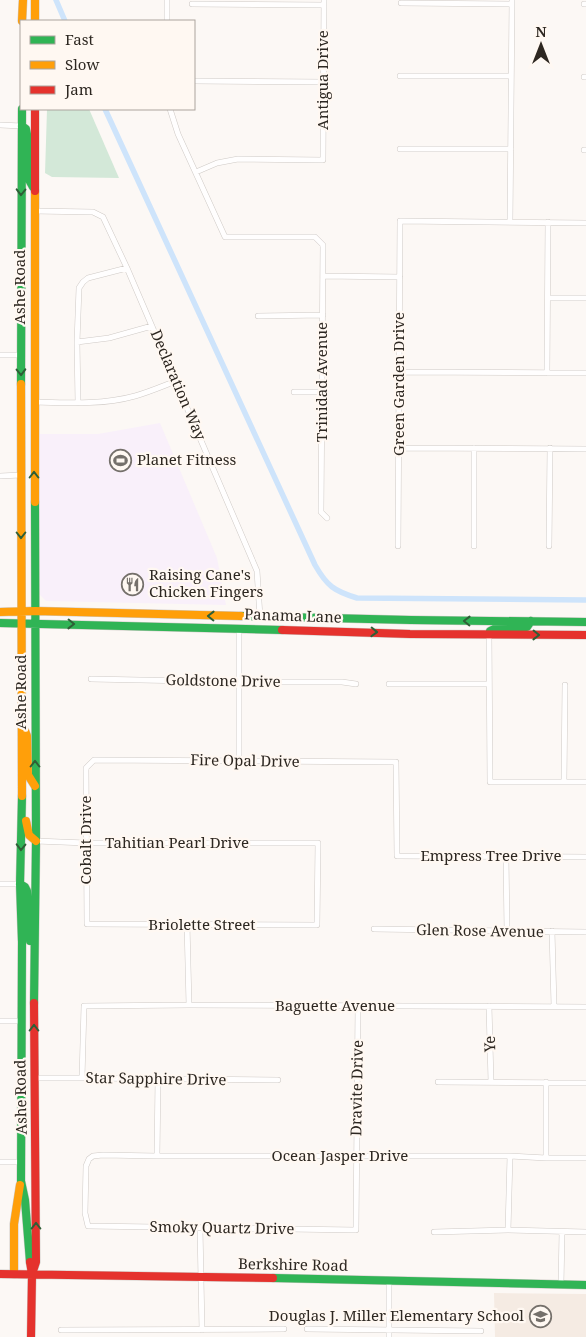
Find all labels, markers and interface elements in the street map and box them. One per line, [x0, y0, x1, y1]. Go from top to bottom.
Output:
legend [20, 20, 195, 110]
north arrow [516, 20, 566, 70]
text: N [535, 22, 547, 41]
text: Fast [65, 29, 94, 49]
street label: Antigua Drive [312, 30, 332, 130]
text: Slow [65, 54, 99, 74]
text: Jam [64, 79, 93, 99]
one-way arrow [16, 189, 26, 197]
street label: Ashe Road [9, 250, 29, 324]
street label: Green Garden Drive [388, 312, 408, 456]
street label: Trinidad Avenue [311, 322, 331, 442]
street label: Declaration Way [147, 326, 211, 443]
one-way arrow [16, 369, 26, 377]
sports icon: Planet Fitness [109, 448, 133, 472]
place label: Planet Fitness [137, 449, 236, 469]
one-way arrow [29, 471, 39, 478]
one-way arrow [16, 532, 26, 539]
place label: Raising Cane's Chicken Fingers [149, 564, 263, 601]
restaurant icon: Raising Cane's Chicken Fingers [121, 572, 145, 596]
street label: Panama Lane [244, 603, 342, 627]
one-way arrow [207, 611, 214, 621]
one-way arrow [463, 616, 471, 626]
one-way arrow [68, 619, 75, 629]
one-way arrow [370, 627, 378, 638]
one-way arrow [532, 630, 540, 640]
street label: Ashe Road [10, 655, 30, 729]
street label: Goldstone Drive [165, 669, 281, 691]
street label: Fire Opal Drive [190, 749, 300, 771]
one-way arrow [30, 759, 40, 767]
street label: Cobalt Drive [75, 796, 95, 884]
street label: Tahitian Pearl Drive [105, 832, 249, 852]
one-way arrow [16, 844, 26, 851]
street label: Empress Tree Drive [421, 845, 561, 865]
street label: Briolette Street [148, 914, 256, 934]
street label: Glen Rose Avenue [416, 919, 544, 941]
street label: Baguette Avenue [275, 995, 395, 1015]
one-way arrow [29, 1024, 39, 1032]
street label: Ye [479, 1036, 499, 1053]
street label: Dravite Drive [345, 1040, 367, 1136]
street label: Ashe Road [9, 1059, 31, 1135]
street label: Star Sapphire Drive [86, 1067, 227, 1089]
street label: Ocean Jasper Drive [272, 1145, 408, 1165]
street label: Smoky Quartz Drive [150, 1216, 295, 1238]
one-way arrow [31, 1222, 41, 1230]
street label: Berkshire Road [238, 1253, 348, 1275]
school or university icon: Douglas J. Miller Elementary School [528, 1304, 552, 1328]
place label: Douglas J. Miller Elementary School [269, 1305, 524, 1325]

